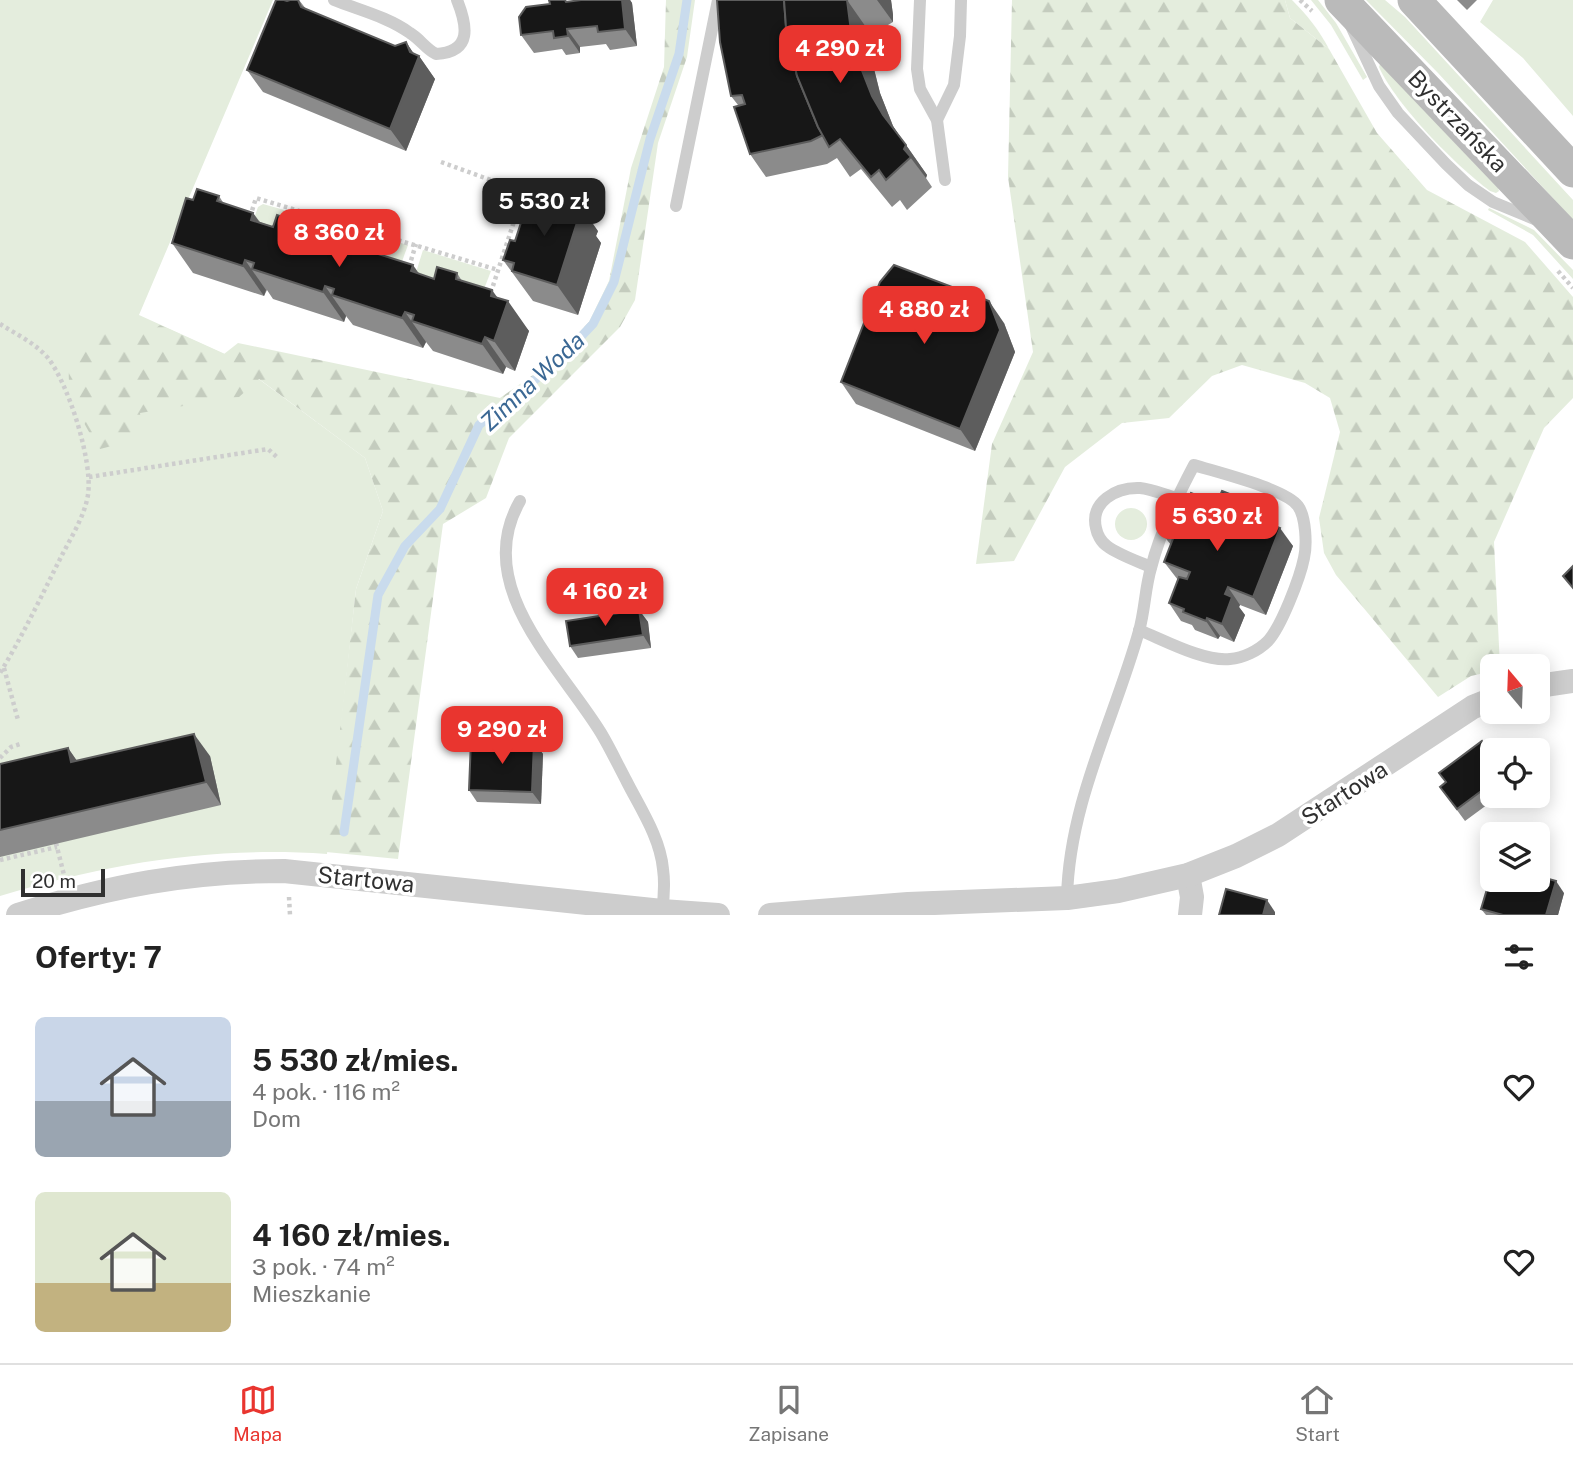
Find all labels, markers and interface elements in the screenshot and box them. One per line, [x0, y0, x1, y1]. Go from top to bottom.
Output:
pin: 4 290 zł [768, 25, 912, 85]
text: 4 290 zł [795, 34, 885, 61]
street label: Bystrzańska [1403, 65, 1513, 177]
pin: 5 530 zł [472, 178, 616, 238]
text: 5 530 zł [498, 187, 590, 214]
pin: 8 360 zł [267, 210, 411, 269]
text: 8 360 zł [294, 218, 384, 245]
pin: 4 880 zł [852, 286, 996, 346]
text: 4 880 zł [879, 295, 969, 322]
water label: Zimna Woda [474, 326, 590, 436]
pin: 5 630 zł [1145, 494, 1289, 553]
text: 5 630 zł [1171, 502, 1263, 529]
pin: 4 160 zł [533, 568, 677, 628]
text: 4 160 zł [562, 577, 648, 604]
north arrow [1480, 654, 1550, 724]
map controls [1480, 654, 1550, 892]
pin: 9 290 zł [430, 706, 574, 766]
text: 9 290 zł [457, 715, 547, 742]
button: locate [1480, 738, 1550, 808]
street label: Startowa [1296, 755, 1392, 831]
button: layers [1480, 822, 1550, 892]
street label: Startowa [316, 861, 416, 897]
scale bar [21, 866, 105, 898]
text: 20 m [32, 870, 76, 892]
icon: filters [1500, 938, 1538, 976]
text: Oferty: 7 [35, 939, 162, 975]
text: 5 530 zł/mies. [252, 1042, 459, 1078]
icon: home [91, 1045, 175, 1129]
icon: heart [1500, 1068, 1538, 1106]
text: 4 pok. · 116 m² [252, 1078, 400, 1105]
text: Dom [252, 1105, 301, 1132]
text: 4 160 zł/mies. [252, 1217, 451, 1253]
icon: home [91, 1220, 175, 1304]
icon: heart [1500, 1243, 1538, 1281]
text: 3 pok. · 74 m² [252, 1253, 395, 1280]
text: Mieszkanie [252, 1280, 371, 1307]
tab: Mapa [233, 1381, 282, 1445]
tab: Zapisane [748, 1381, 829, 1445]
tab: Start [1295, 1381, 1340, 1445]

